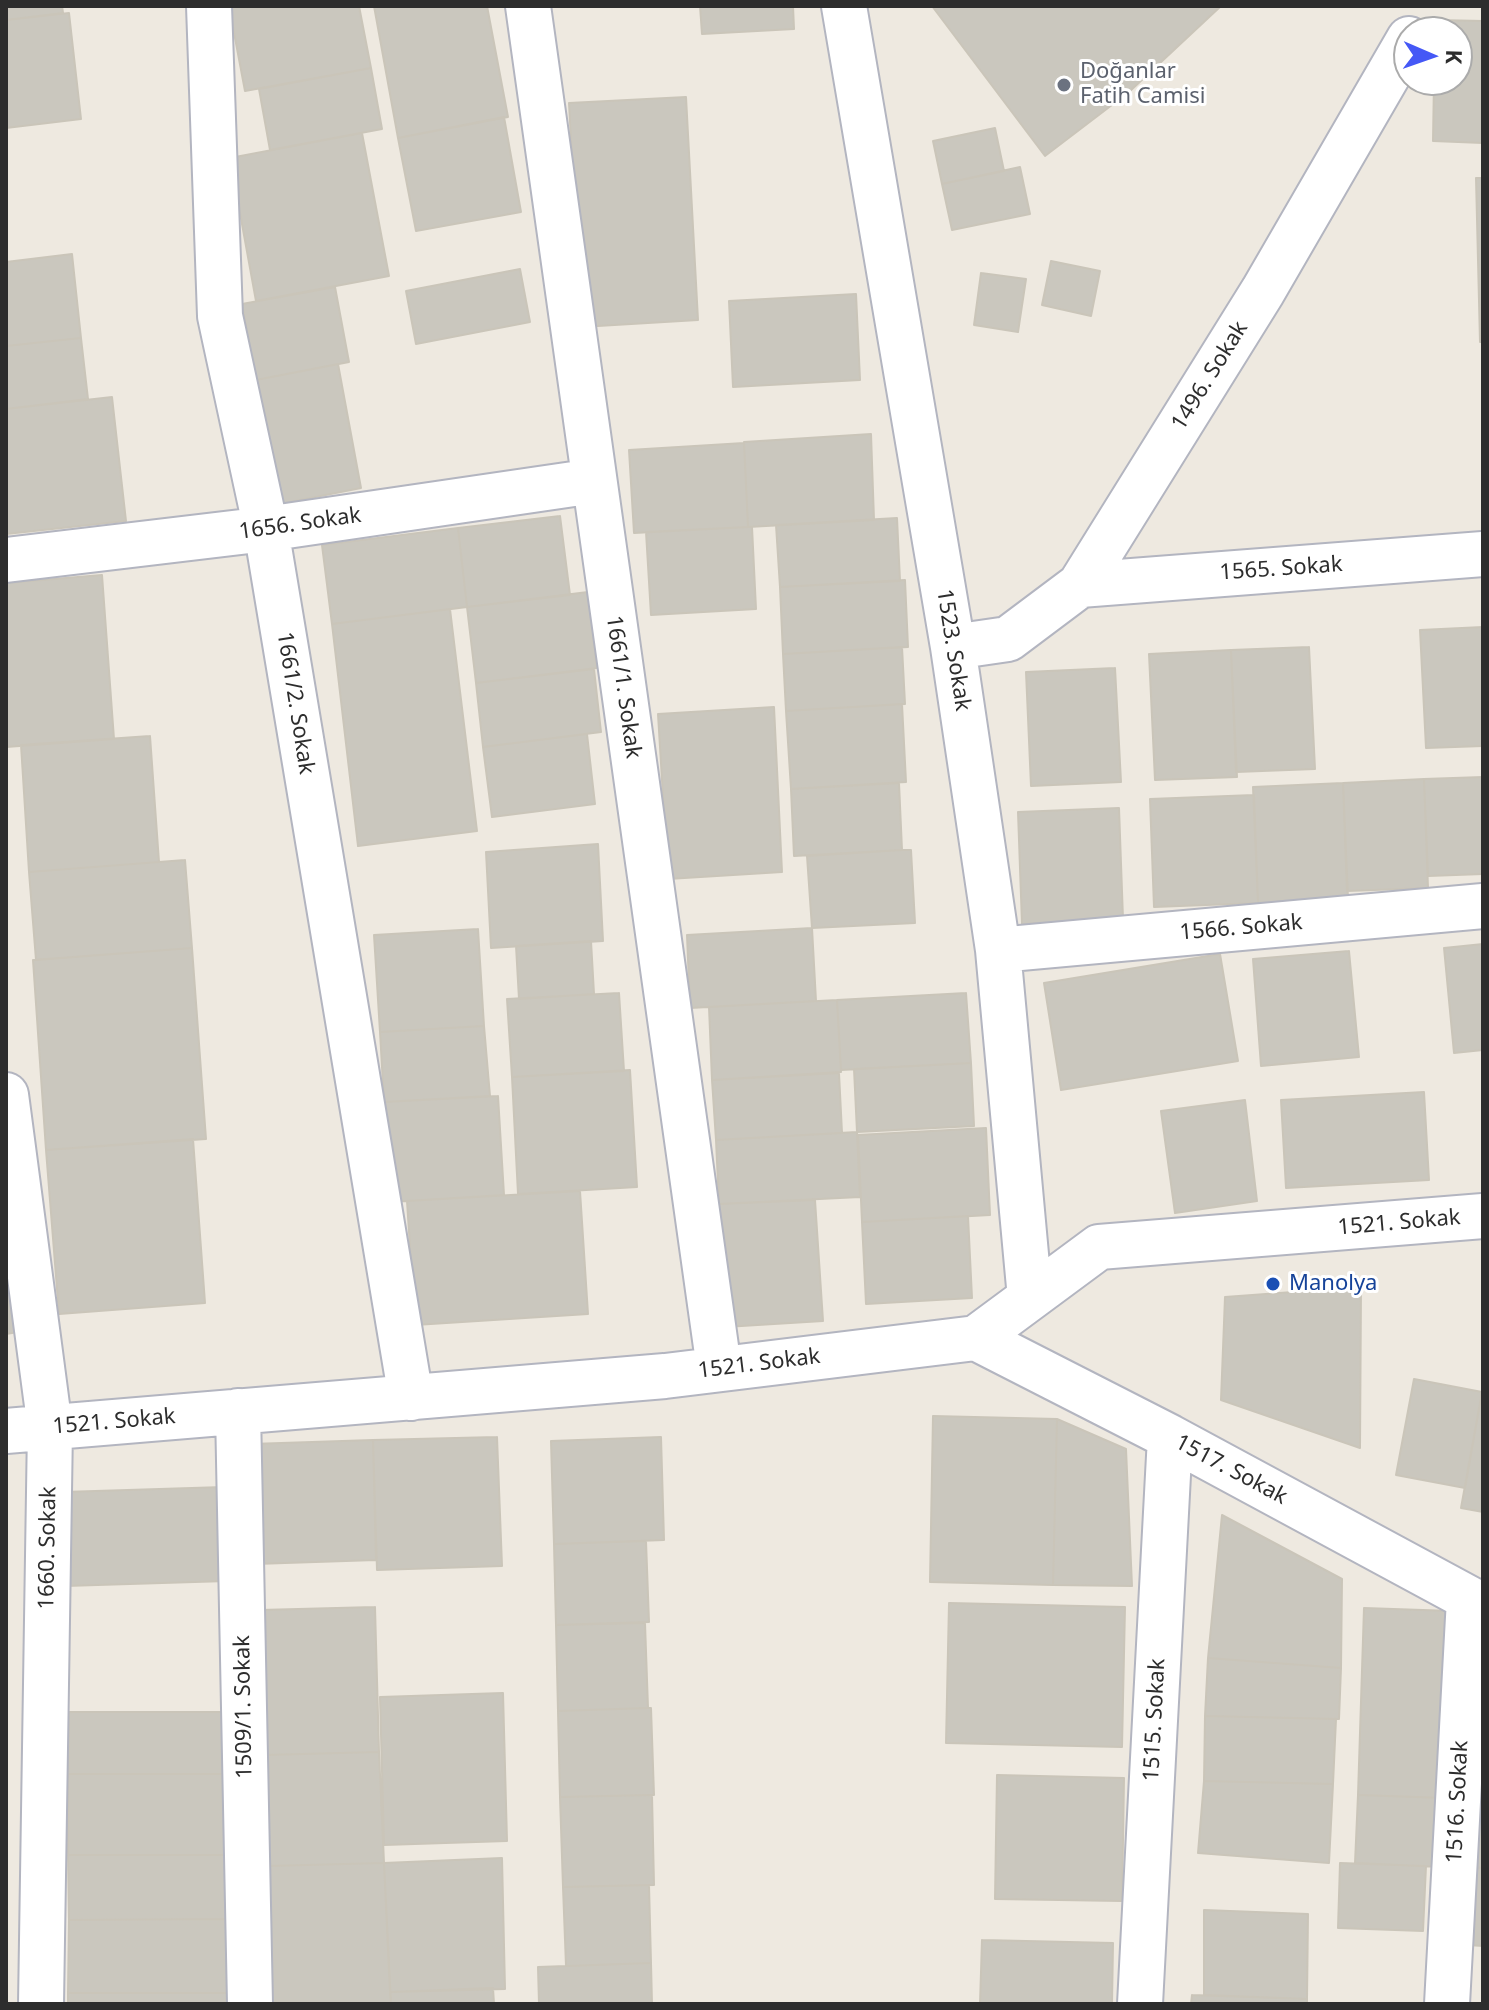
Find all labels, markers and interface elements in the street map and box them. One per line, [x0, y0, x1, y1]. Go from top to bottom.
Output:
north arrow [1393, 16, 1473, 96]
text: K [1440, 49, 1470, 65]
place label: Doğanlar Fatih Camisi [1080, 59, 1205, 110]
marker: Doğanlar Fatih Camisi [1055, 76, 1073, 94]
street label: 1496. Sokak [1166, 317, 1254, 435]
street label: 1656. Sokak [237, 502, 363, 546]
street label: 1565. Sokak [1219, 552, 1343, 586]
street label: 1523. Sokak [930, 587, 976, 713]
street label: 1661/1. Sokak [600, 614, 646, 760]
street label: 1661/2. Sokak [271, 630, 319, 776]
street label: 1566. Sokak [1178, 909, 1304, 947]
street label: 1521. Sokak [1336, 1204, 1462, 1242]
place label: Manolya [1289, 1271, 1377, 1297]
marker: Manolya [1264, 1275, 1282, 1293]
street label: 1521. Sokak [696, 1343, 822, 1385]
street label: 1521. Sokak [51, 1403, 177, 1441]
street label: 1517. Sokak [1170, 1429, 1292, 1511]
street label: 1660. Sokak [34, 1486, 62, 1610]
street label: 1509/1. Sokak [230, 1635, 258, 1779]
street label: 1515. Sokak [1139, 1658, 1171, 1782]
street label: 1516. Sokak [1442, 1740, 1474, 1864]

